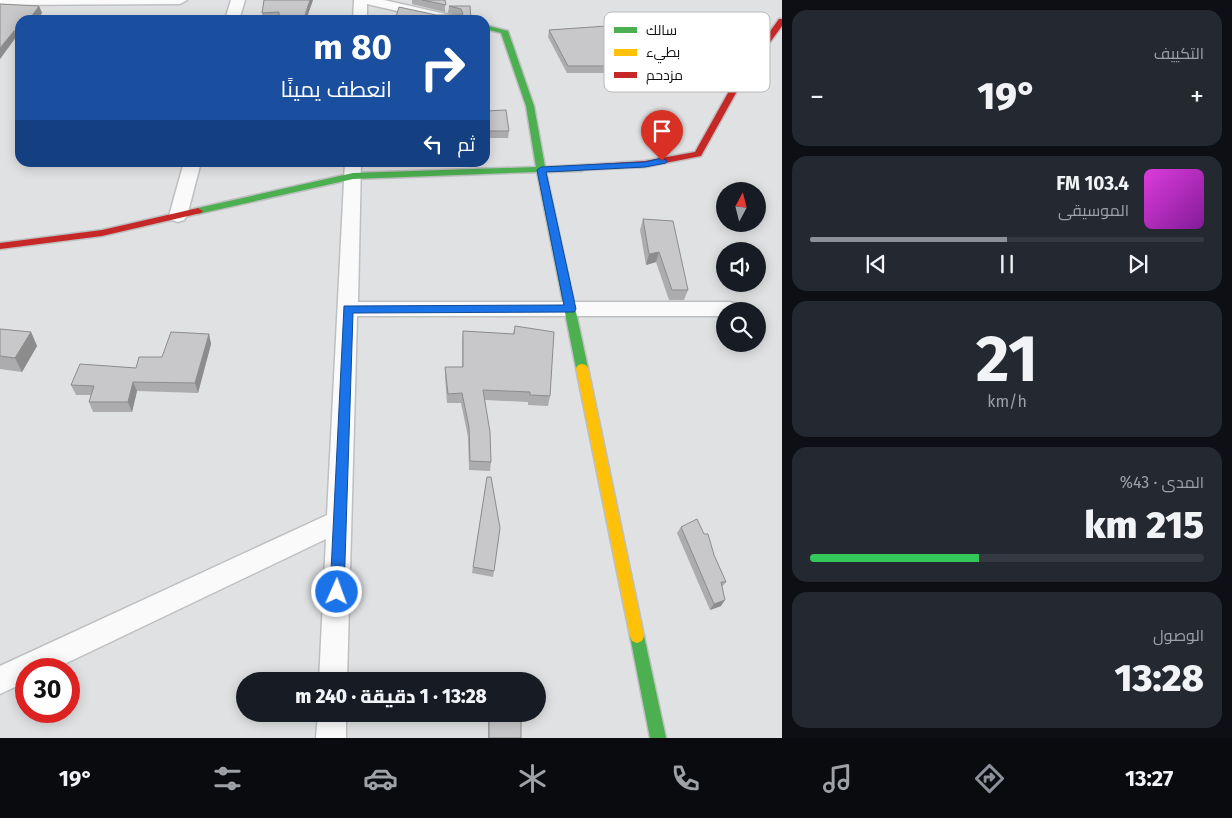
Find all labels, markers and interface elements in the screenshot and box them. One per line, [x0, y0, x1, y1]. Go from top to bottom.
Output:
legend [604, 12, 770, 92]
text: سالك [646, 22, 677, 39]
text: 80 m [313, 26, 392, 68]
icon: right [410, 35, 475, 100]
text: بطيء [646, 44, 680, 64]
text: التكييف [1154, 44, 1204, 63]
text: مزدحم [646, 67, 683, 85]
text: 19° [977, 73, 1037, 119]
text: انعطف يمينًا [281, 76, 392, 103]
text: − [810, 80, 824, 113]
text: + [1190, 80, 1204, 113]
pin [641, 110, 683, 161]
icon: arrive [648, 117, 676, 145]
icon: left [419, 130, 447, 158]
text: ثم [457, 133, 475, 156]
text: 103.4 FM [1056, 172, 1129, 195]
north arrow [716, 182, 766, 232]
map controls [716, 182, 766, 352]
text: الموسيقى [1058, 201, 1129, 220]
button: sound [716, 242, 766, 292]
icon: previous [862, 250, 890, 278]
icon: pause [993, 250, 1021, 278]
icon: next [1124, 250, 1152, 278]
button: search [716, 302, 766, 352]
text: 21 [976, 320, 1038, 398]
text: km/h [987, 392, 1027, 411]
text: المدى · 43% [1120, 473, 1204, 492]
text: 215 km [1084, 502, 1204, 548]
position arrow [310, 565, 362, 617]
text: الوصول [1153, 626, 1204, 645]
text: 13:28 [1115, 655, 1204, 701]
speed limit sign: 30 [15, 658, 80, 723]
text: 13:28 · 1 دقيقة · 240 m [295, 685, 487, 708]
icon: filters [210, 761, 245, 796]
icon: car [363, 761, 398, 796]
icon: climate [515, 761, 550, 796]
icon: phone [668, 761, 703, 796]
icon: music [820, 761, 855, 796]
icon: directions [972, 761, 1007, 796]
text: 19° [59, 765, 93, 792]
text: 13:27 [1125, 765, 1173, 792]

